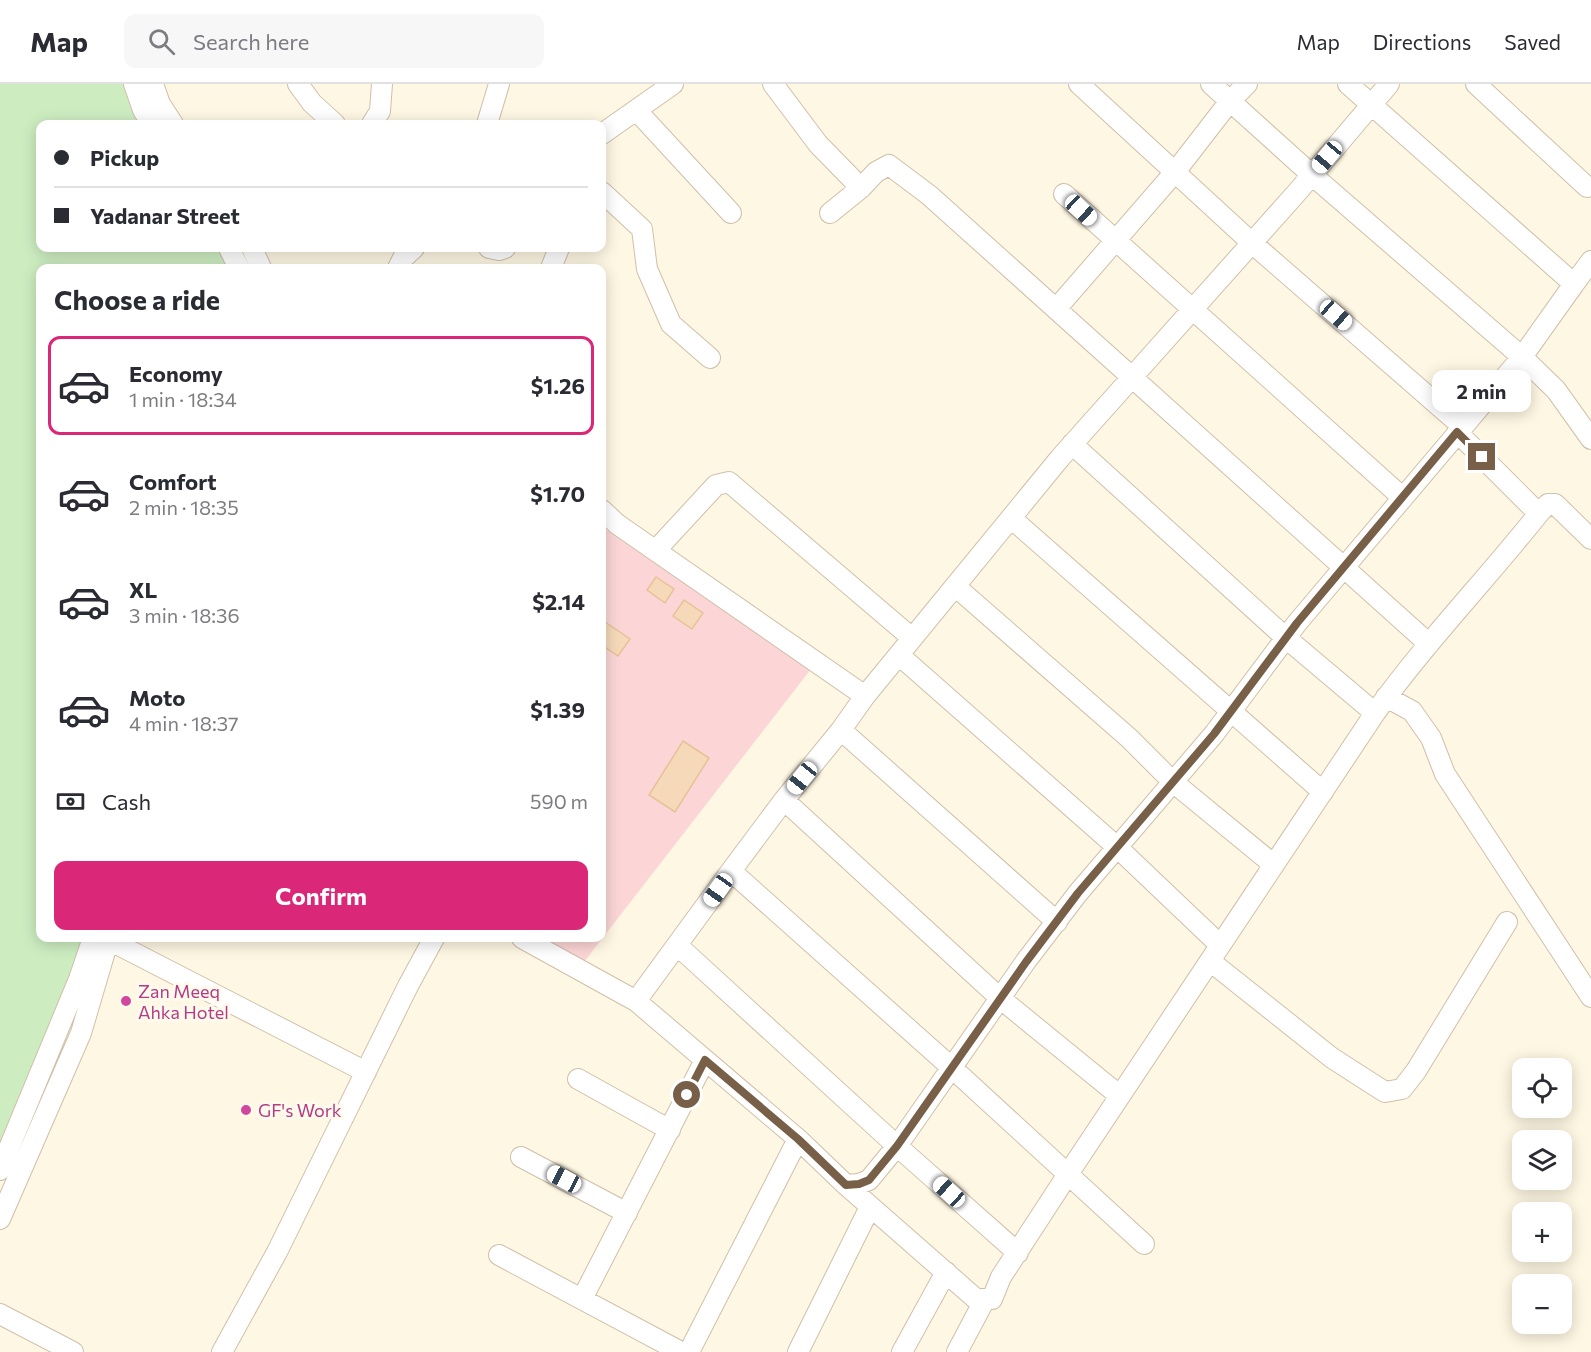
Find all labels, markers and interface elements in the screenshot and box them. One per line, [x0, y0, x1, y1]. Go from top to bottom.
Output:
search box [124, 14, 544, 68]
text: Map [30, 24, 88, 58]
icon: search [145, 25, 178, 58]
text: Search here [193, 28, 309, 55]
text: Map [1297, 29, 1340, 54]
text: Directions [1373, 29, 1471, 54]
text: Saved [1504, 29, 1561, 54]
car [1309, 137, 1345, 177]
text: Pickup [90, 144, 159, 171]
car [1062, 191, 1100, 229]
text: Yadanar Street [90, 202, 240, 229]
text: Choose a ride [54, 283, 220, 316]
car [1317, 296, 1355, 334]
icon: car [57, 359, 111, 413]
text: Economy [129, 360, 223, 387]
callout: 2 min [1432, 370, 1532, 412]
text: $1.26 [531, 372, 585, 399]
text: 2 min [1457, 379, 1506, 403]
text: 1 min · 18:34 [129, 387, 237, 411]
route end [1468, 443, 1495, 470]
icon: car [57, 467, 111, 521]
text: Comfort [129, 468, 217, 495]
text: $1.70 [530, 480, 585, 507]
text: 2 min · 18:35 [129, 495, 239, 519]
icon: car [57, 575, 111, 629]
text: XL [129, 576, 157, 603]
text: $2.14 [532, 588, 585, 615]
text: 3 min · 18:36 [129, 603, 240, 627]
icon: car [57, 683, 111, 737]
text: Moto [129, 684, 185, 711]
text: $1.39 [530, 696, 585, 723]
text: 4 min · 18:37 [129, 711, 239, 735]
car [784, 758, 820, 798]
icon: cash [54, 785, 87, 818]
text: Cash [102, 788, 151, 815]
text: 590 m [530, 789, 588, 813]
button: Confirm [54, 861, 588, 930]
car [700, 870, 736, 910]
place label: Zan Meeq Ahka Hotel [138, 980, 229, 1023]
marker: Zan Meeq Ahka Hotel [119, 994, 133, 1008]
map controls [1512, 1058, 1572, 1334]
button: locate [1512, 1058, 1572, 1118]
route start [673, 1081, 700, 1108]
place label: GF's Work [258, 1099, 342, 1121]
marker: GF's Work [239, 1103, 253, 1117]
button: layers [1512, 1130, 1572, 1190]
car [544, 1163, 584, 1195]
car [930, 1173, 968, 1211]
button: + [1512, 1202, 1572, 1262]
button: − [1512, 1274, 1572, 1334]

